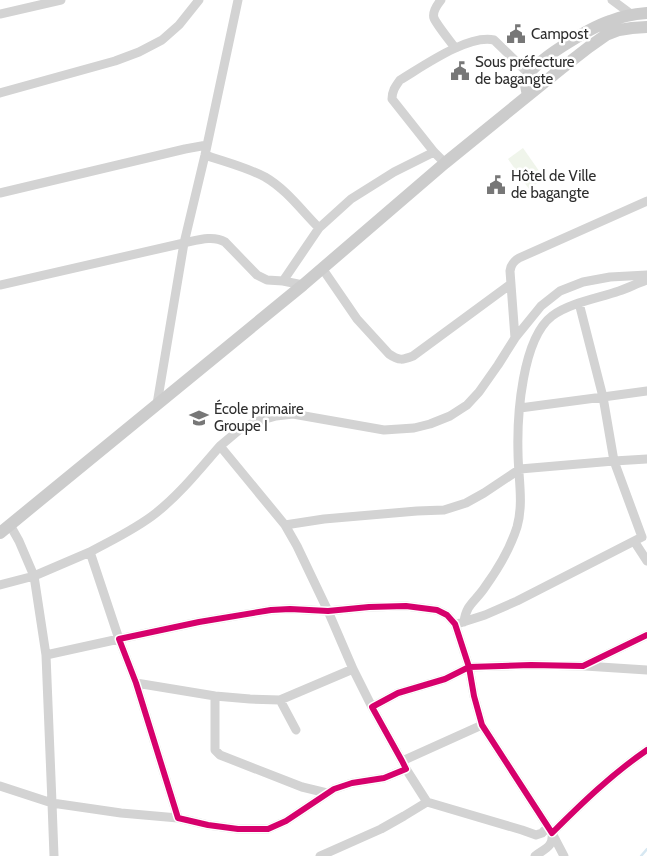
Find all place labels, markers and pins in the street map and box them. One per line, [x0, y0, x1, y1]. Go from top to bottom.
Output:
public building icon: Campost [505, 23, 527, 45]
place label: Campost [531, 25, 588, 43]
place label: Sous préfecture de bagangte [475, 53, 575, 88]
public building icon: Sous préfecture de bagangte [449, 60, 471, 82]
place label: Hôtel de Ville de bagangte [511, 167, 596, 202]
public building icon: Hôtel de Ville de bagangte [485, 174, 507, 196]
place label: École primaire Groupe I [214, 399, 304, 435]
school or university icon: École primaire Groupe I [188, 407, 210, 429]

